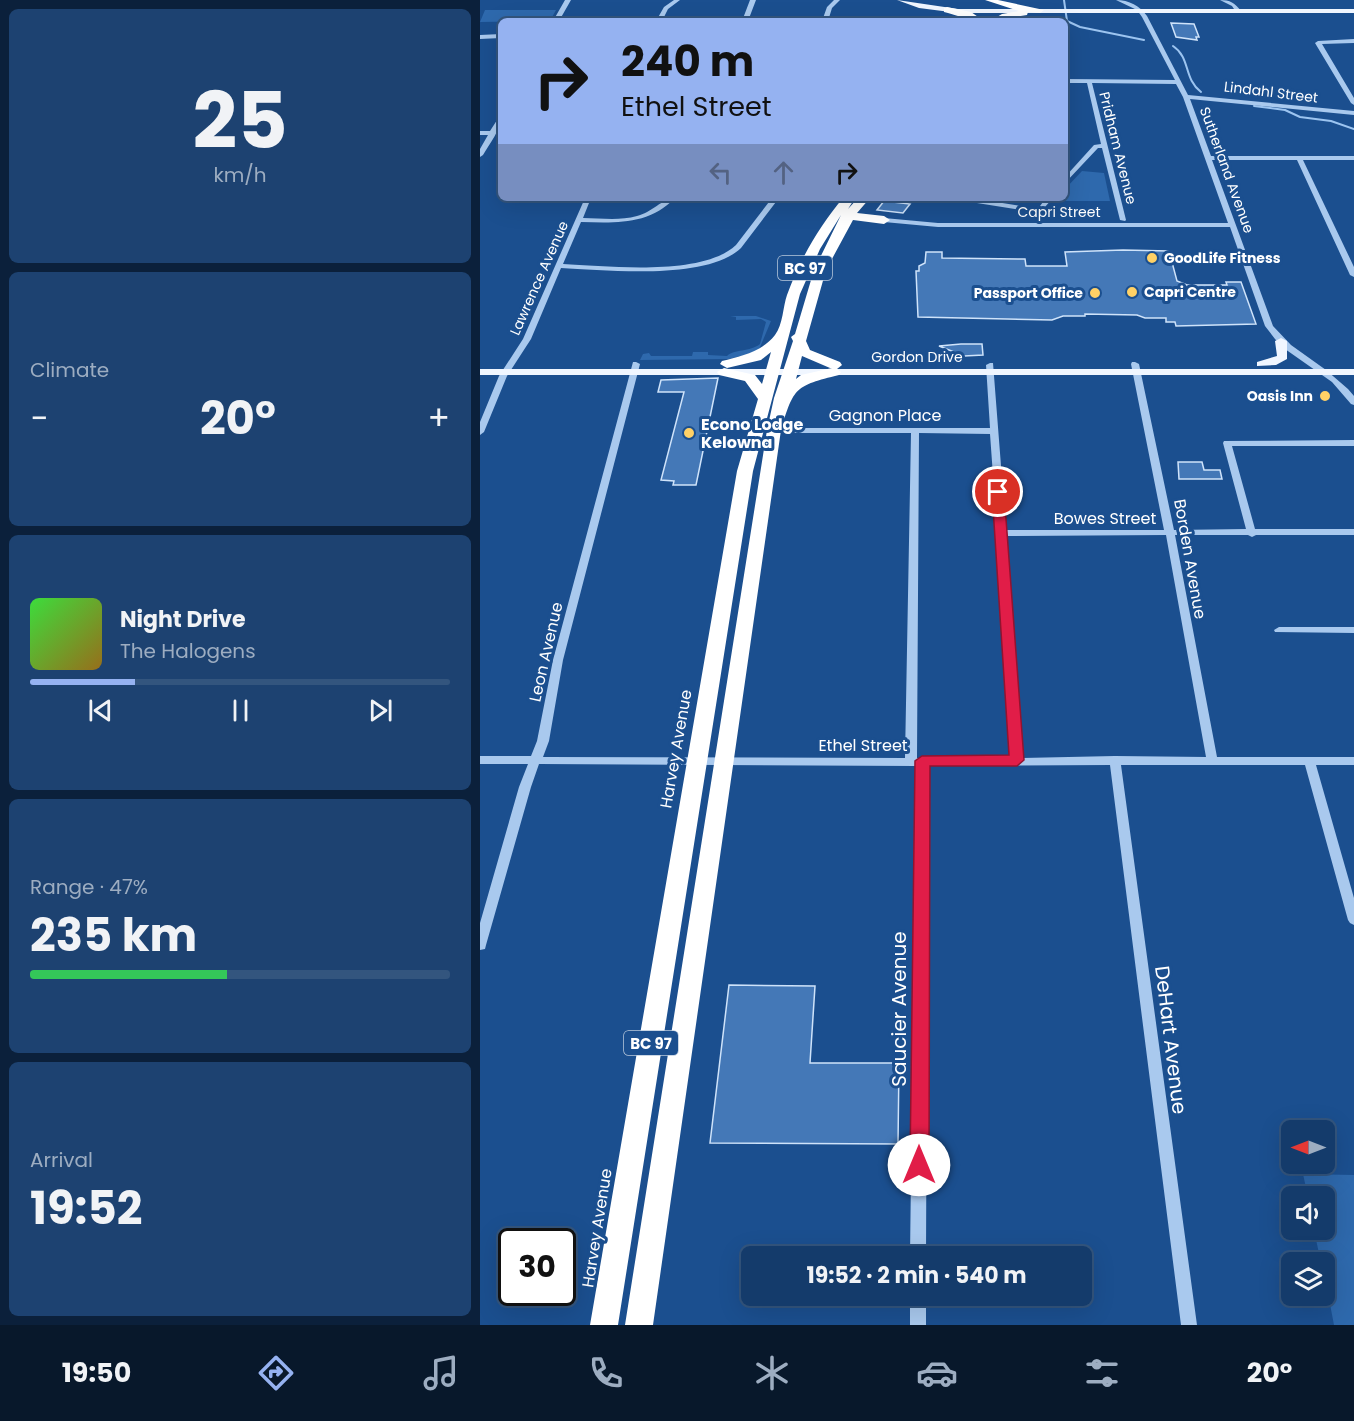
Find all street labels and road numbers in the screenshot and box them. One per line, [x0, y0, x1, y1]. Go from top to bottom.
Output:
street label: Lindahl Street [1223, 76, 1319, 108]
street label: Pridham Avenue [1094, 90, 1142, 207]
street label: Sutherland Avenue [1195, 104, 1259, 236]
street label: Capri Street [1017, 202, 1101, 222]
street label: Lawrence Avenue [505, 217, 573, 338]
road number: BC 97 [778, 256, 832, 280]
street label: Gordon Drive [871, 347, 963, 367]
street label: Gagnon Place [829, 404, 941, 427]
street label: Borden Avenue [1168, 497, 1212, 621]
street label: Bowes Street [1054, 507, 1156, 530]
street label: Leon Avenue [523, 600, 569, 704]
street label: Harvey Avenue [654, 688, 698, 810]
street label: Ethel Street [818, 734, 908, 757]
street label: Saucier Avenue [885, 931, 913, 1087]
street label: DeHart Avenue [1148, 964, 1194, 1116]
road number: BC 97 [624, 1031, 678, 1055]
street label: Harvey Avenue [576, 1167, 618, 1289]

